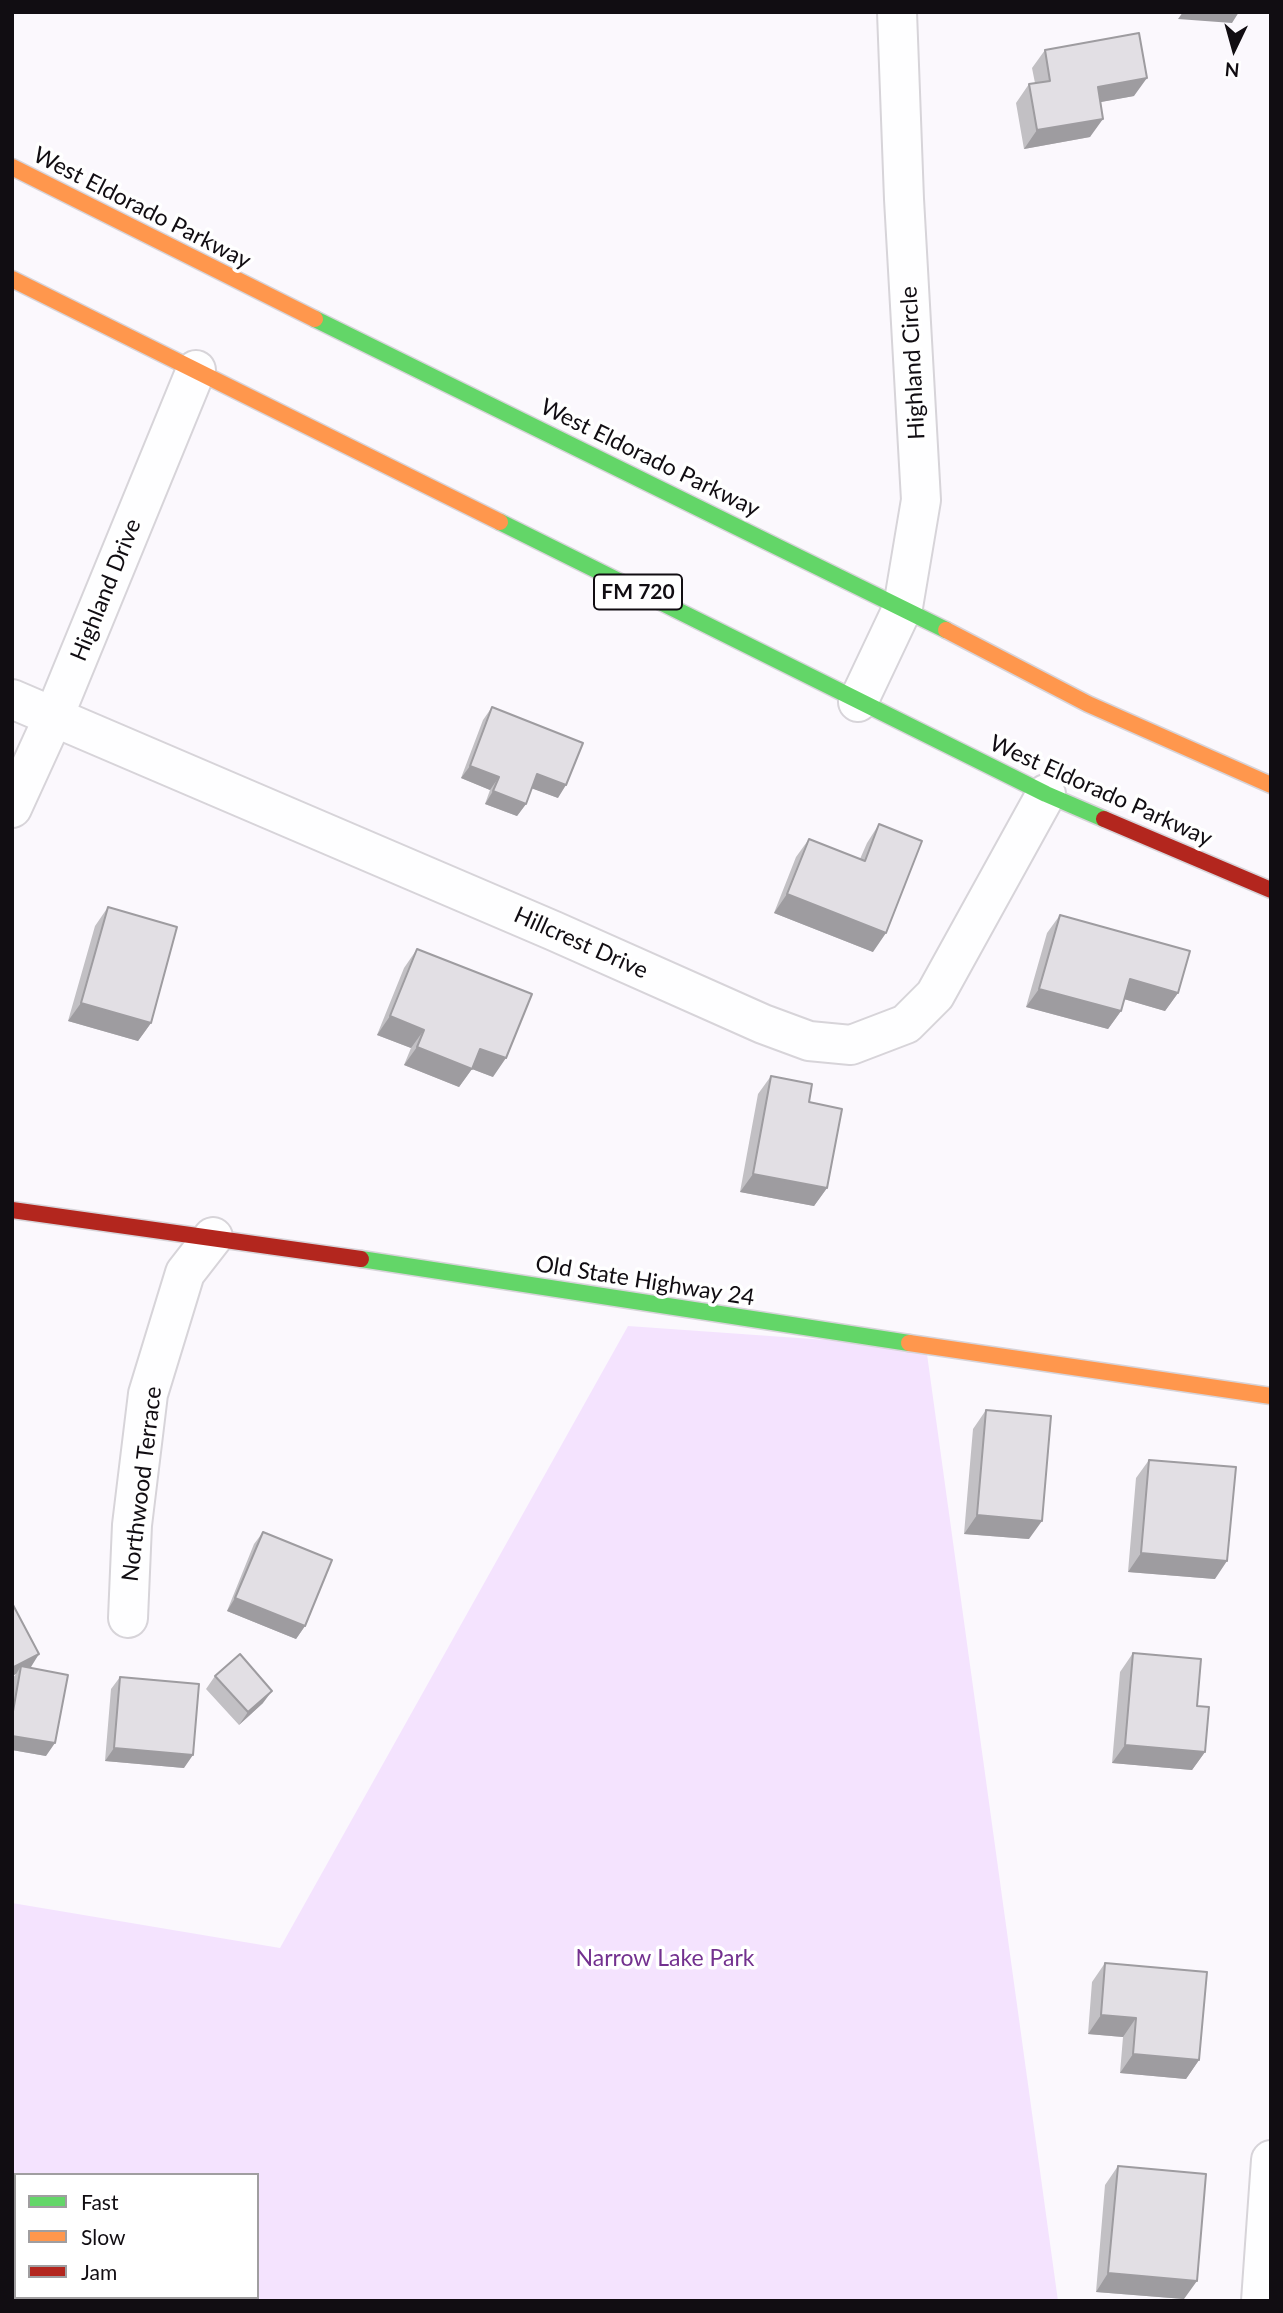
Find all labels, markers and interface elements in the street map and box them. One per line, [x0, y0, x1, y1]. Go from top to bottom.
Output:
north arrow [1199, 14, 1269, 84]
text: N [1224, 58, 1240, 83]
street label: West Eldorado Parkway [29, 141, 255, 275]
street label: Highland Circle [895, 286, 931, 440]
street label: West Eldorado Parkway [536, 393, 764, 523]
street label: Highland Drive [65, 515, 147, 665]
road number: FM 720 [594, 574, 682, 610]
street label: West Eldorado Parkway [985, 729, 1217, 853]
street label: Hillcrest Drive [510, 901, 652, 985]
street label: Old State Highway 24 [534, 1250, 756, 1312]
street label: Northwood Terrace [116, 1385, 168, 1583]
park label: Narrow Lake Park [576, 1945, 754, 1973]
legend [14, 2173, 259, 2299]
text: Fast [81, 2189, 118, 2214]
text: Slow [81, 2224, 125, 2249]
text: Jam [81, 2259, 117, 2284]

